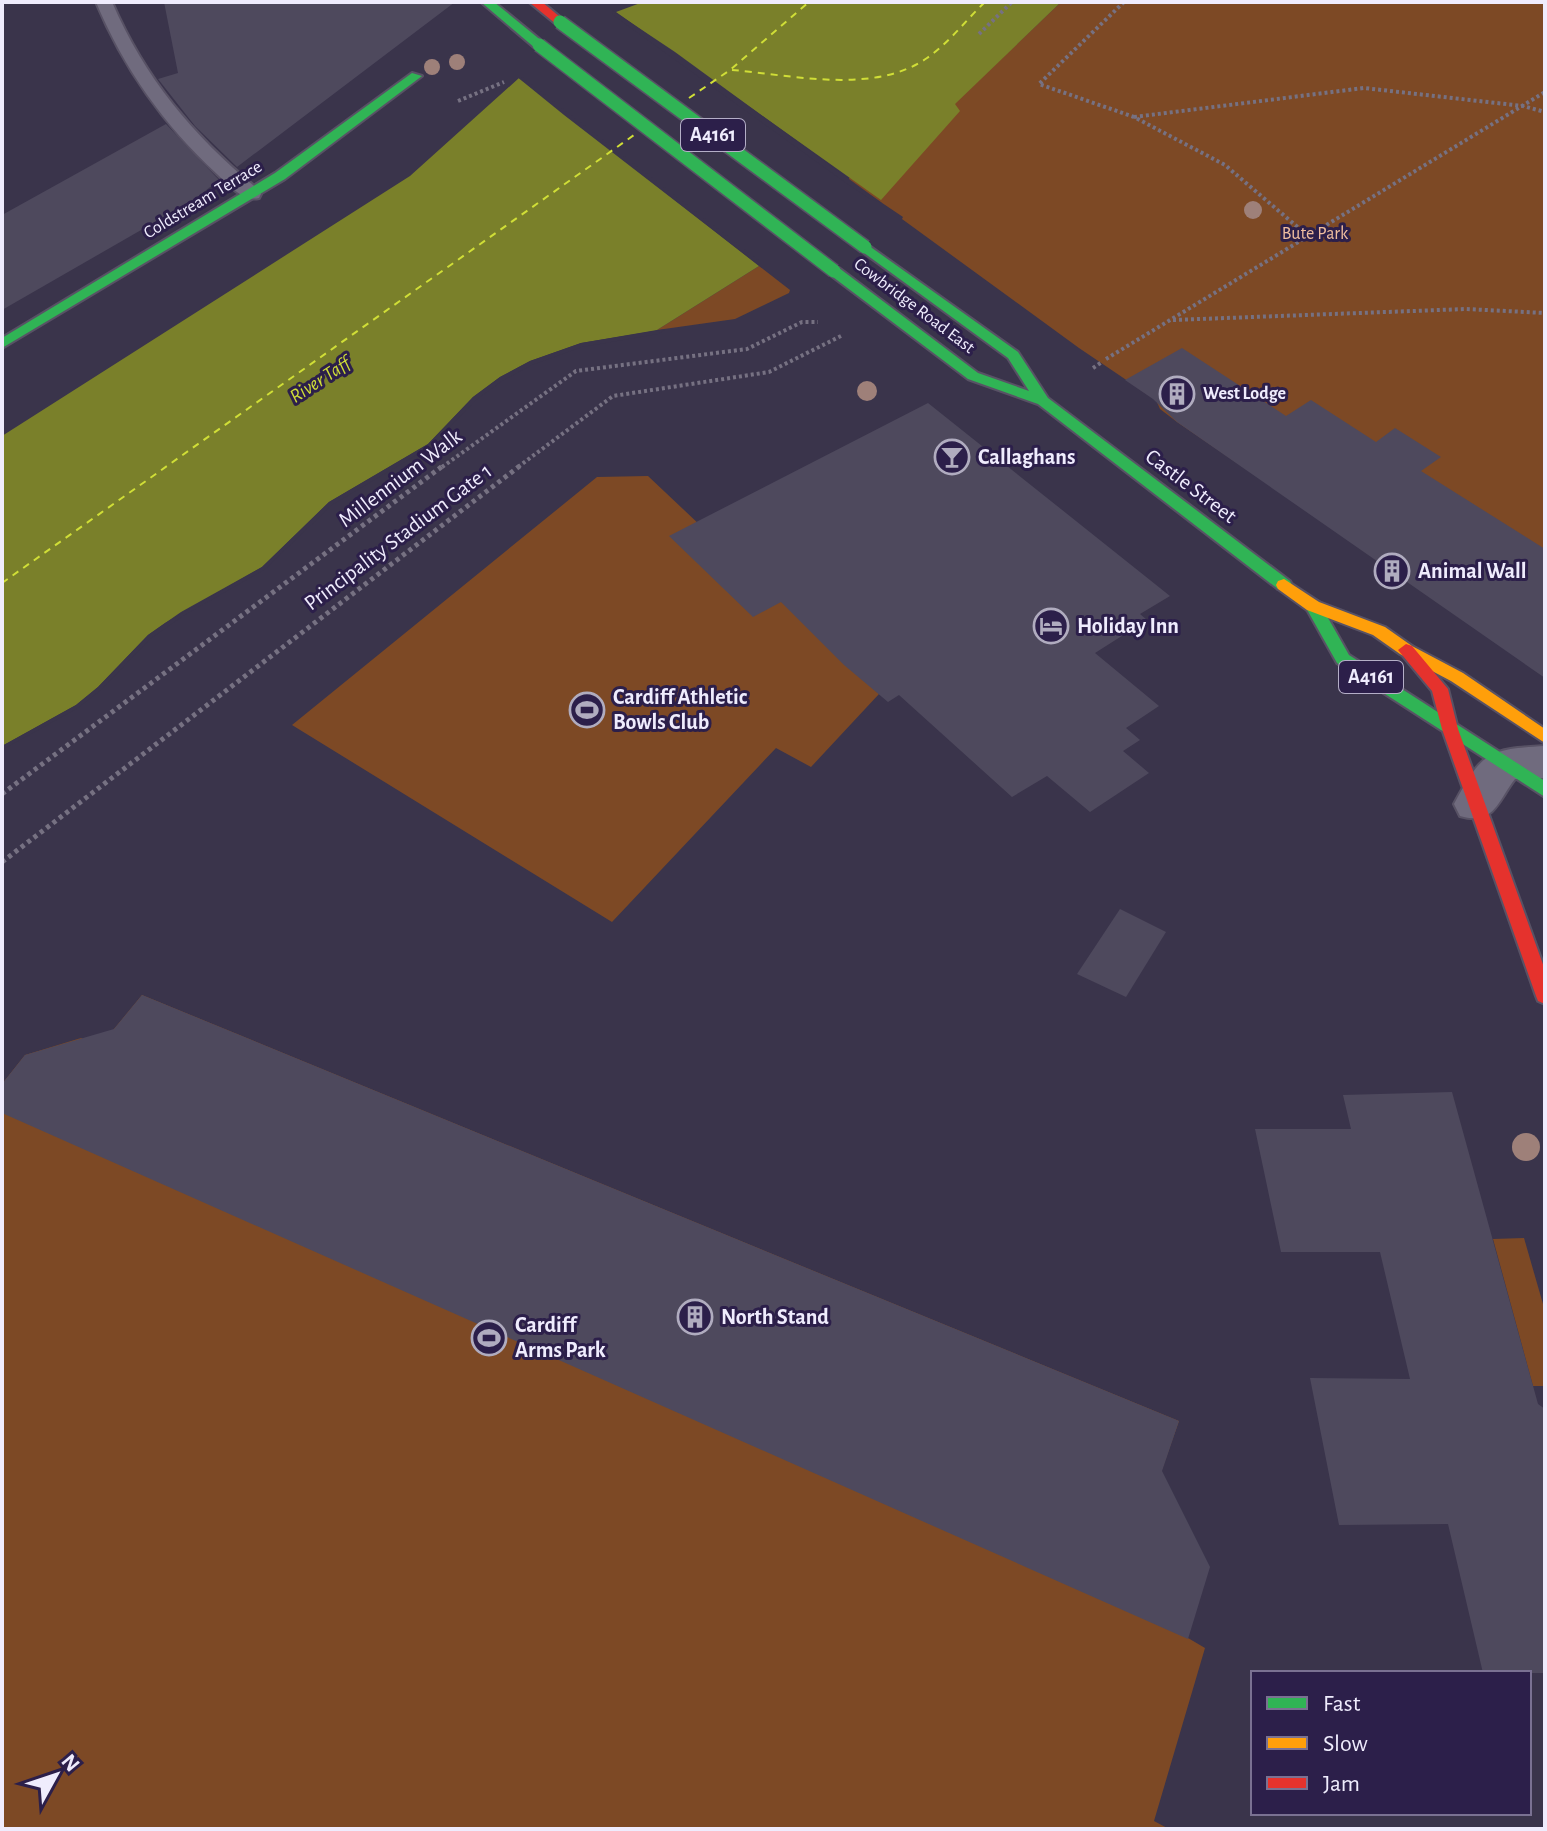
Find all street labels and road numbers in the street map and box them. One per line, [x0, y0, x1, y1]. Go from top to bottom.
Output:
road number: A4161 [681, 119, 745, 151]
street label: Coldstream Terrace [141, 158, 265, 242]
street label: Cowbridge Road East [850, 255, 978, 357]
street label: Millennium Walk [334, 425, 466, 531]
street label: Castle Street [1141, 445, 1241, 527]
street label: Principality Stadium Gate 1 [300, 459, 496, 615]
road number: A4161 [1339, 661, 1403, 693]

